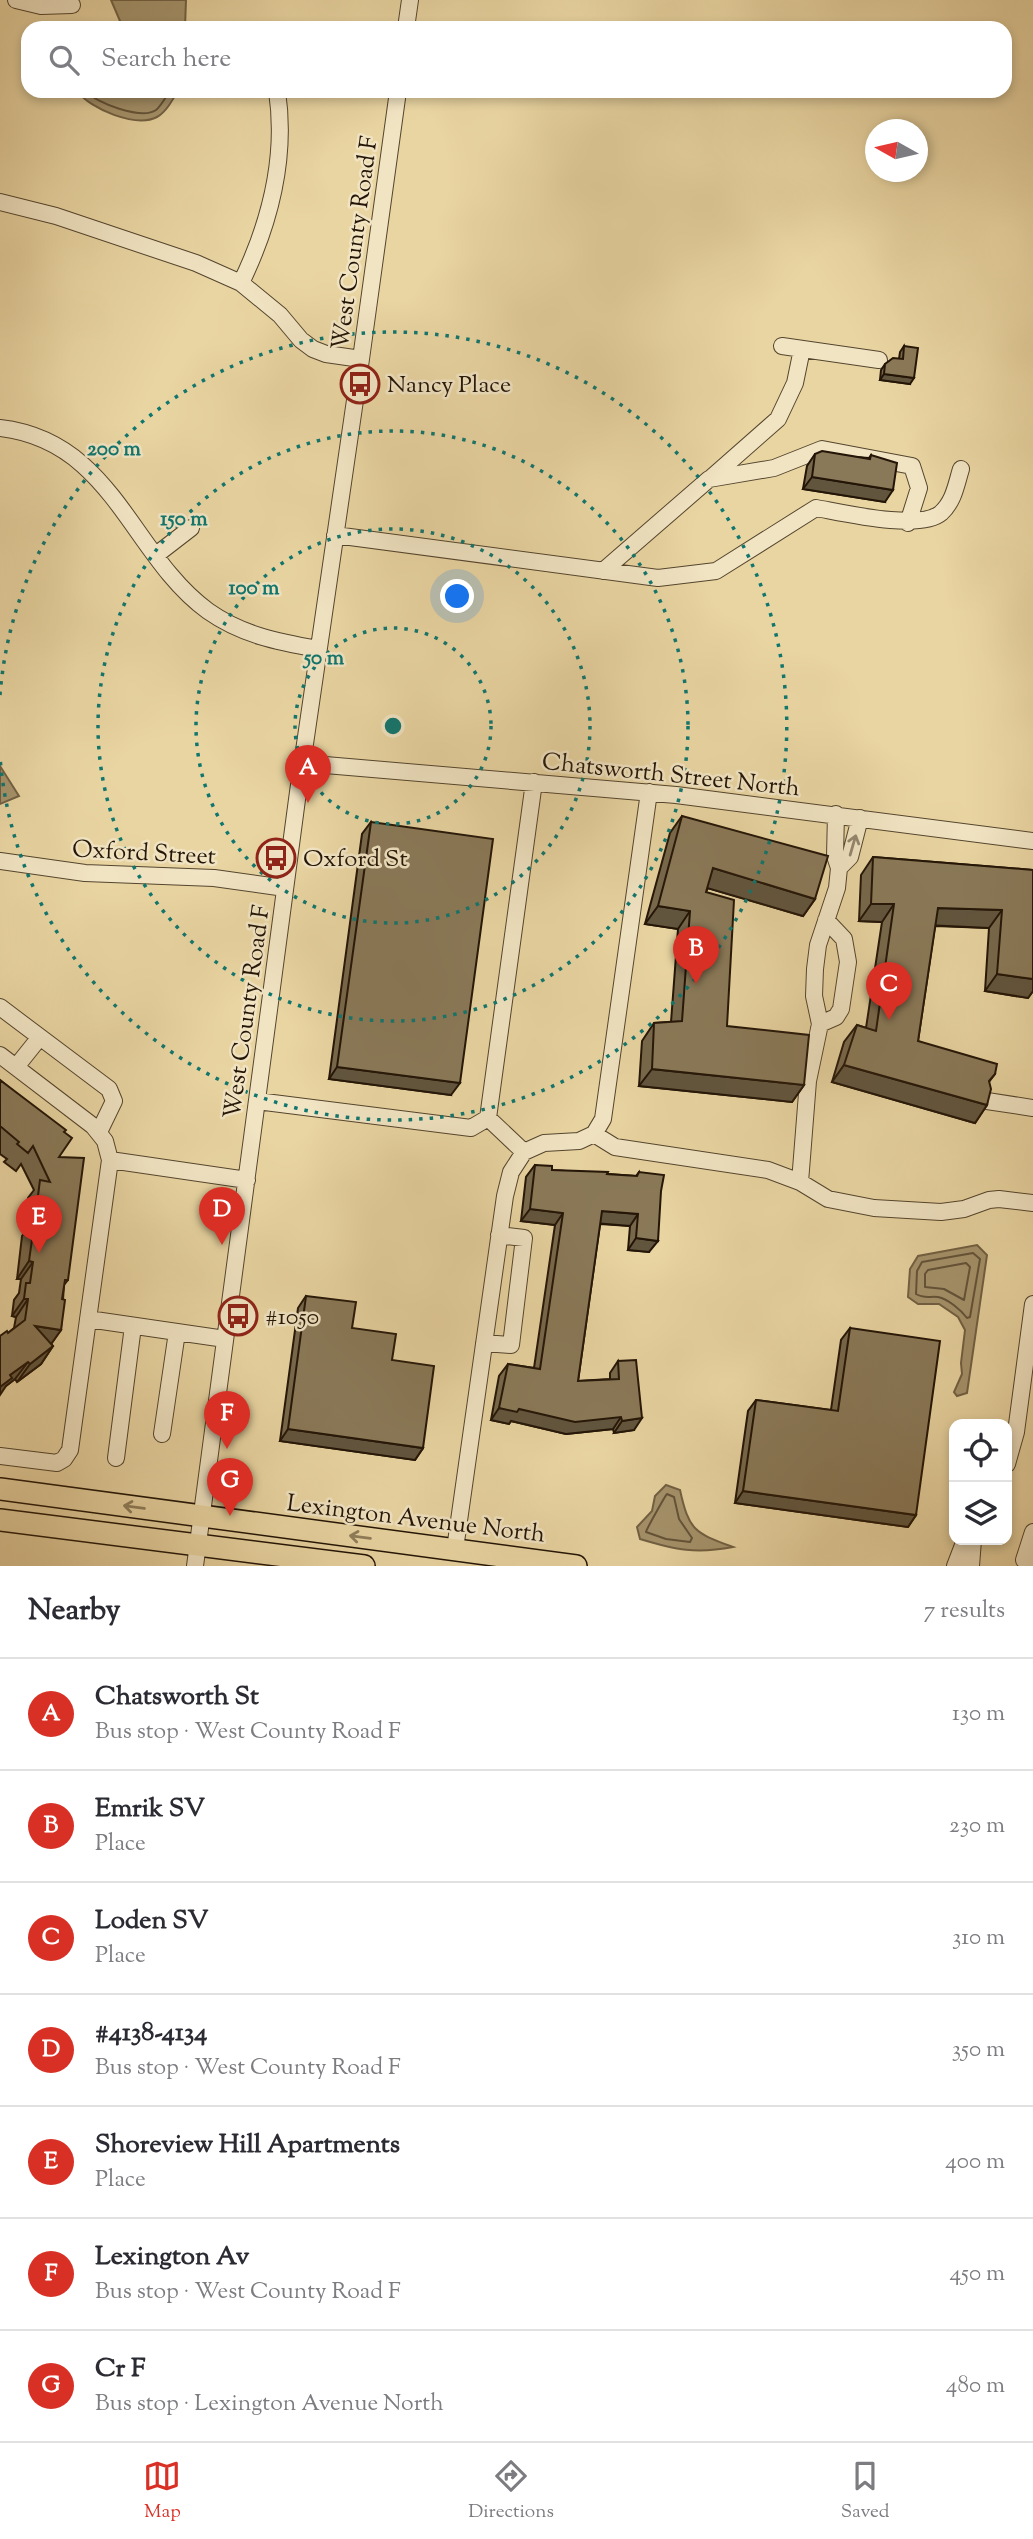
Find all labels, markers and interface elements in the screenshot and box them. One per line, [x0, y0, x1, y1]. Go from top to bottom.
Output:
search box [21, 21, 1012, 98]
icon: search [45, 41, 83, 79]
text: Search here [101, 41, 231, 78]
north arrow [865, 119, 928, 182]
street label: West County Road F [324, 134, 388, 352]
bus stop icon: Nancy Place [339, 363, 381, 405]
place label: Nancy Place [387, 369, 511, 403]
text: 200 m [87, 435, 142, 465]
text: 150 m [160, 505, 208, 535]
text: 100 m [229, 574, 280, 604]
your location [440, 579, 474, 613]
text: 50 m [302, 644, 345, 674]
centre of rings [381, 714, 405, 738]
pin: A [285, 745, 331, 803]
street label: Chatsworth Street North [540, 746, 801, 806]
street label: Oxford Street [71, 833, 217, 875]
one-way arrow [848, 834, 861, 856]
bus stop icon: Oxford St [255, 837, 297, 879]
place label: Oxford St [303, 843, 408, 877]
street label: West County Road F [216, 903, 280, 1121]
pin: B [673, 926, 719, 984]
pin: C [866, 962, 912, 1020]
pin: D [199, 1187, 245, 1245]
pin: E [16, 1195, 62, 1253]
bus stop icon: #1050 [217, 1295, 259, 1337]
place label: #1050 [265, 1301, 319, 1335]
pin: F [204, 1391, 250, 1449]
map controls [949, 1419, 1012, 1545]
button: locate [949, 1419, 1012, 1482]
pin: G [207, 1458, 253, 1516]
button: layers [949, 1482, 1012, 1545]
street label: Lexington Avenue North [285, 1487, 547, 1553]
one-way arrow [124, 1500, 146, 1513]
one-way arrow [349, 1531, 371, 1544]
text: Nearby [28, 1590, 120, 1633]
text: 7 results [924, 1595, 1005, 1628]
text: Chatsworth St [95, 1679, 259, 1716]
text: A [42, 1698, 60, 1731]
text: 130 m [952, 1698, 1005, 1731]
text: Bus stop · West County Road F [95, 1716, 401, 1749]
text: Emrik SV [95, 1791, 205, 1828]
text: B [44, 1810, 58, 1843]
text: 230 m [949, 1810, 1005, 1843]
text: Place [95, 1828, 146, 1861]
text: Loden SV [95, 1903, 208, 1940]
text: C [42, 1922, 60, 1955]
text: 310 m [952, 1922, 1005, 1955]
text: Place [95, 1940, 146, 1973]
text: #4138-4134 [95, 2015, 207, 2052]
text: D [42, 2034, 60, 2067]
text: 350 m [952, 2034, 1005, 2067]
text: Bus stop · West County Road F [95, 2052, 401, 2085]
text: Shoreview Hill Apartments [95, 2127, 400, 2164]
text: E [44, 2146, 58, 2179]
text: 400 m [945, 2146, 1005, 2179]
text: Place [95, 2164, 146, 2197]
text: Lexington Av [95, 2239, 249, 2276]
text: F [45, 2258, 57, 2291]
text: 450 m [949, 2258, 1005, 2291]
text: Bus stop · West County Road F [95, 2276, 401, 2309]
text: Cr F [95, 2351, 145, 2388]
text: G [42, 2370, 60, 2403]
text: 480 m [946, 2370, 1005, 2403]
text: Bus stop · Lexington Avenue North [95, 2388, 444, 2421]
tab: Map [143, 2457, 181, 2526]
tab: Directions [468, 2457, 554, 2526]
tab: Saved [841, 2457, 890, 2526]

